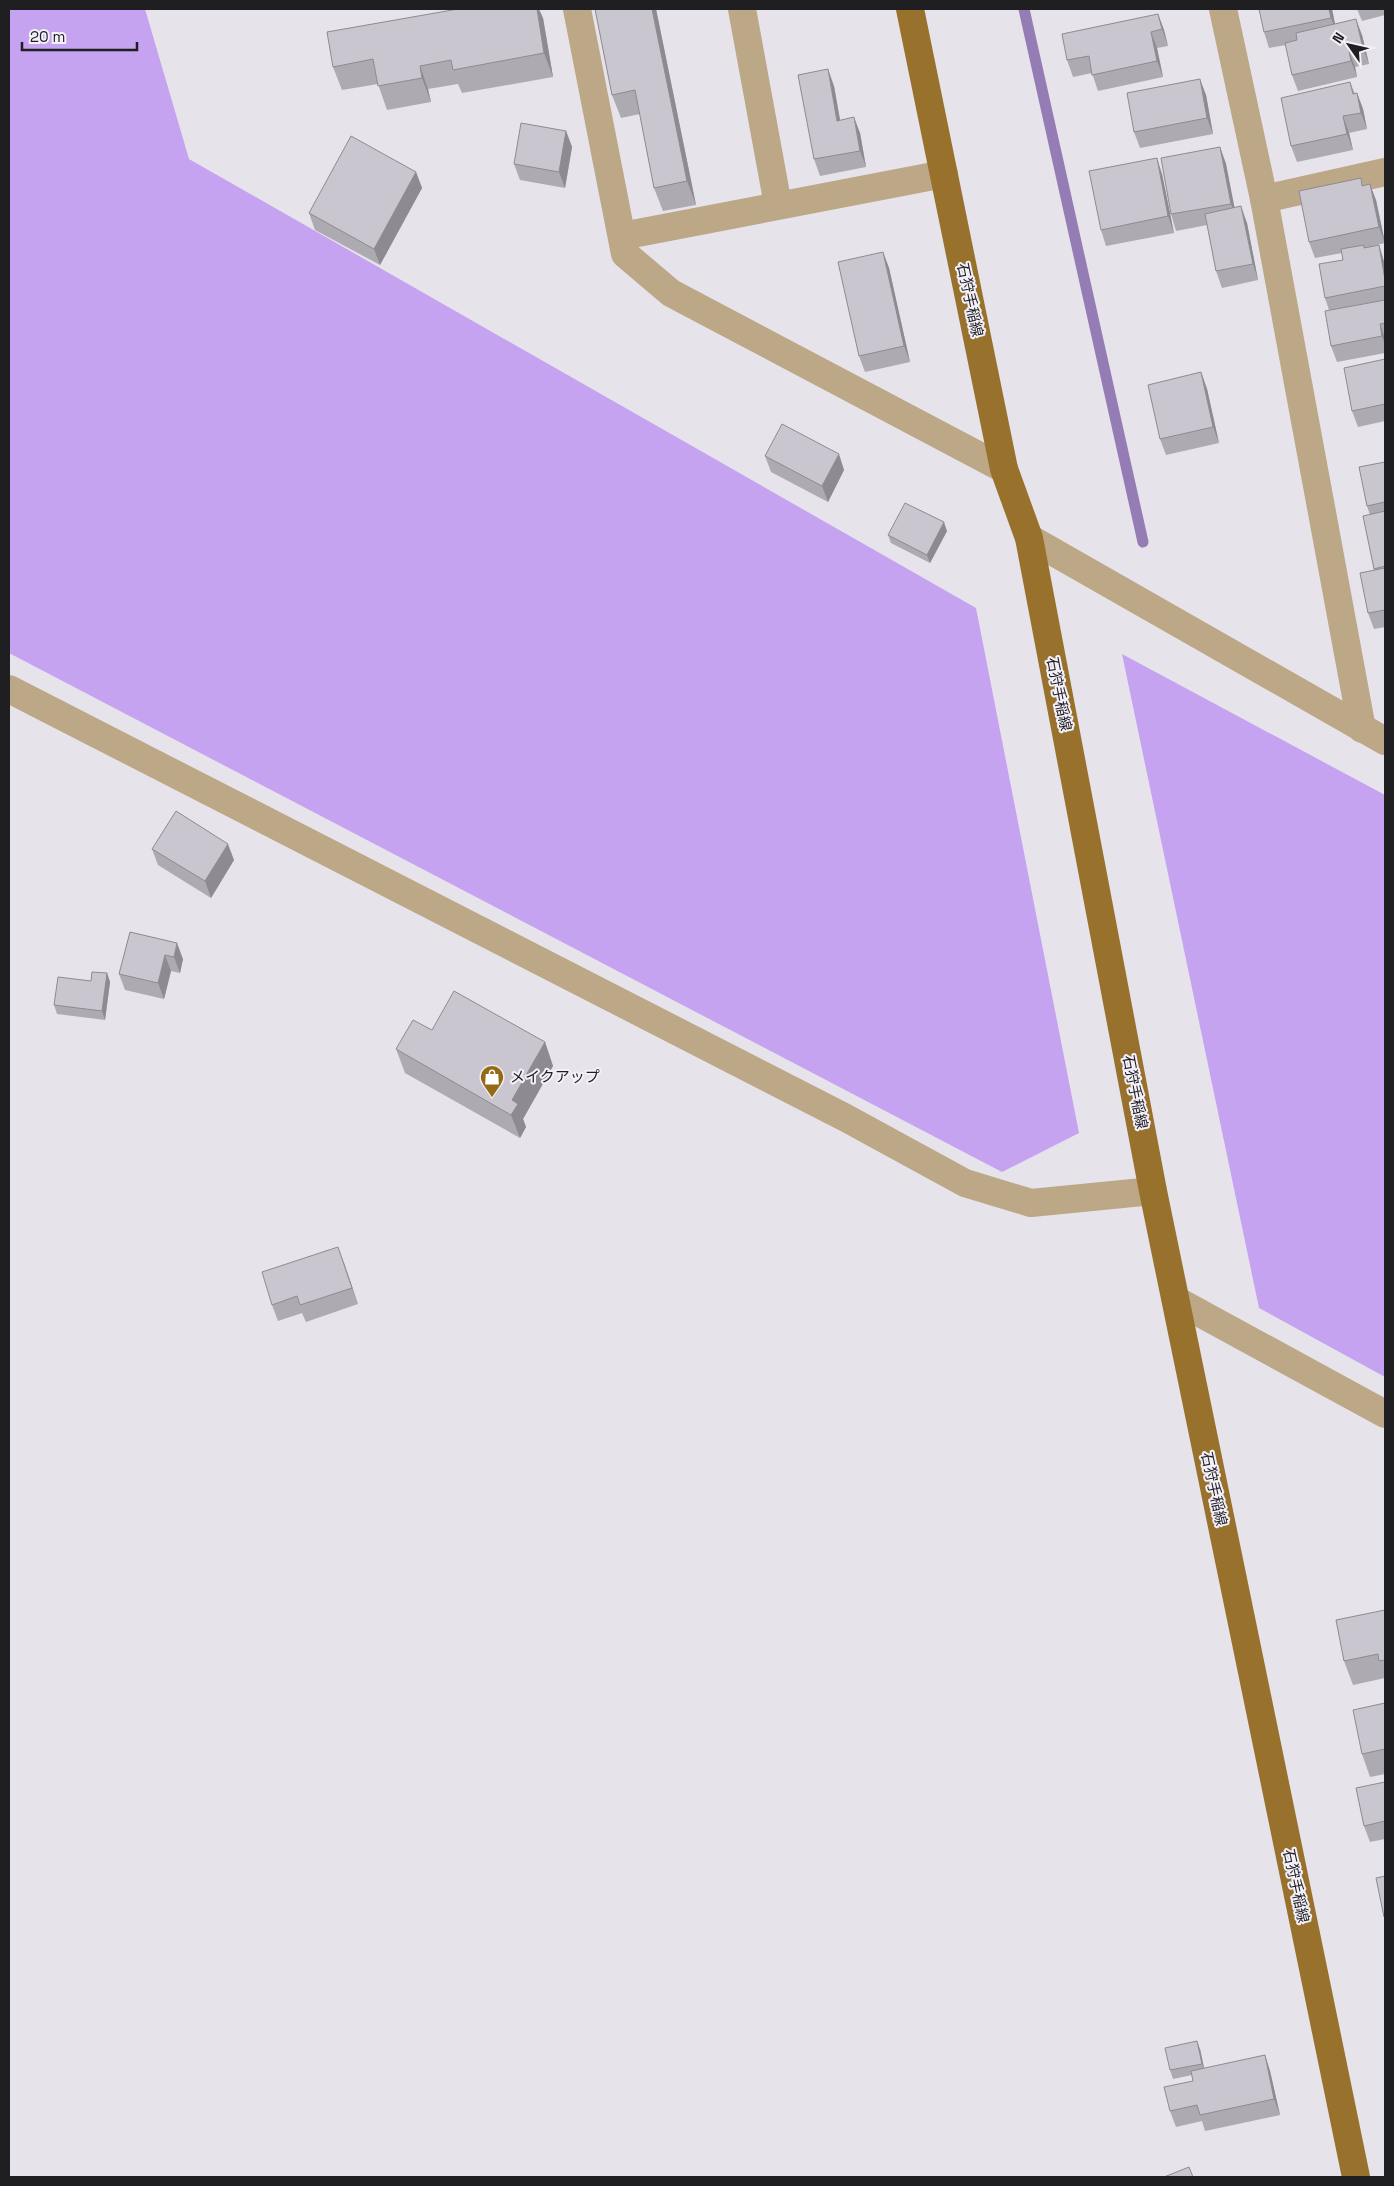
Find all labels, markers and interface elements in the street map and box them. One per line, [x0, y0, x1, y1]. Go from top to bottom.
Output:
scale bar [22, 20, 138, 52]
north arrow [1324, 20, 1374, 70]
text: 20 m [30, 27, 65, 46]
text: N [1328, 29, 1348, 47]
street label: 石狩手稲線 [953, 261, 988, 339]
street label: 石狩手稲線 [1043, 655, 1076, 733]
street label: 石狩手稲線 [1119, 1053, 1152, 1131]
shop icon: メイクアップ [479, 1064, 505, 1098]
place label: メイクアップ [510, 1067, 600, 1086]
street label: 石狩手稲線 [1197, 1450, 1232, 1528]
street label: 石狩手稲線 [1279, 1847, 1314, 1925]

